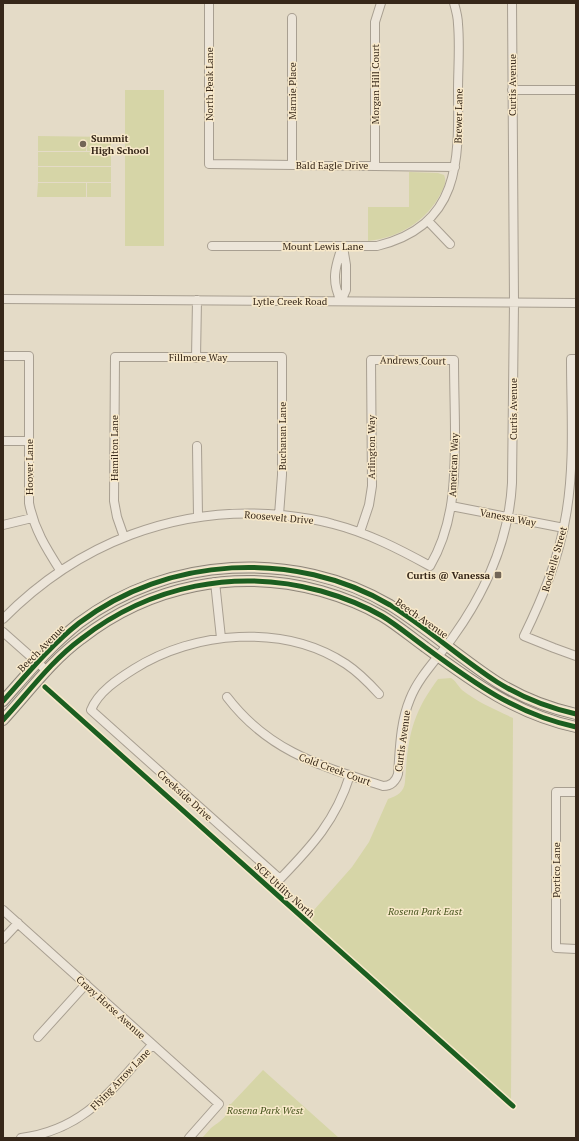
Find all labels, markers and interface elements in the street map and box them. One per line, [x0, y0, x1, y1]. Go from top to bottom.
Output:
street label: Morgan Hill Court [369, 43, 382, 124]
street label: North Peak Lane [203, 47, 216, 121]
street label: Curtis Avenue [506, 54, 519, 116]
street label: Marnie Place [286, 62, 299, 120]
street label: Brewer Lane [452, 88, 465, 144]
place label: Summit High School [91, 132, 149, 157]
marker: Summit High School [78, 139, 88, 149]
street label: Bald Eagle Drive [296, 159, 368, 172]
street label: Mount Lewis Lane [282, 240, 364, 253]
street label: Lytle Creek Road [253, 295, 328, 308]
street label: Fillmore Way [169, 351, 228, 364]
street label: Andrews Court [380, 353, 447, 368]
street label: Curtis Avenue [507, 378, 520, 440]
street label: Buchanan Lane [276, 402, 289, 470]
street label: Arlington Way [365, 414, 378, 479]
street label: Hamilton Lane [108, 415, 121, 481]
street label: American Way [446, 432, 461, 497]
street label: Hoover Lane [23, 439, 36, 495]
street label: Vanessa Way [479, 506, 538, 529]
street label: Roosevelt Drive [244, 508, 314, 527]
street label: Rochelle Street [539, 525, 570, 593]
place label: Curtis @ Vanessa [407, 569, 490, 582]
marker: Curtis @ Vanessa [493, 570, 503, 580]
street label: Beech Avenue [393, 595, 451, 641]
street label: Beech Avenue [15, 622, 68, 675]
street label: Curtis Avenue [392, 709, 413, 773]
street label: Cold Creek Court [297, 750, 373, 789]
street label: Creekside Drive [154, 767, 215, 824]
street label: Portico Lane [550, 842, 563, 898]
street label: SCE Utility North [252, 860, 318, 921]
park label: Rosena Park East [387, 905, 463, 918]
street label: Crazy Horse Avenue [73, 973, 148, 1042]
street label: Flying Arrow Lane [88, 1046, 153, 1113]
park label: Rosena Park West [226, 1104, 304, 1117]

